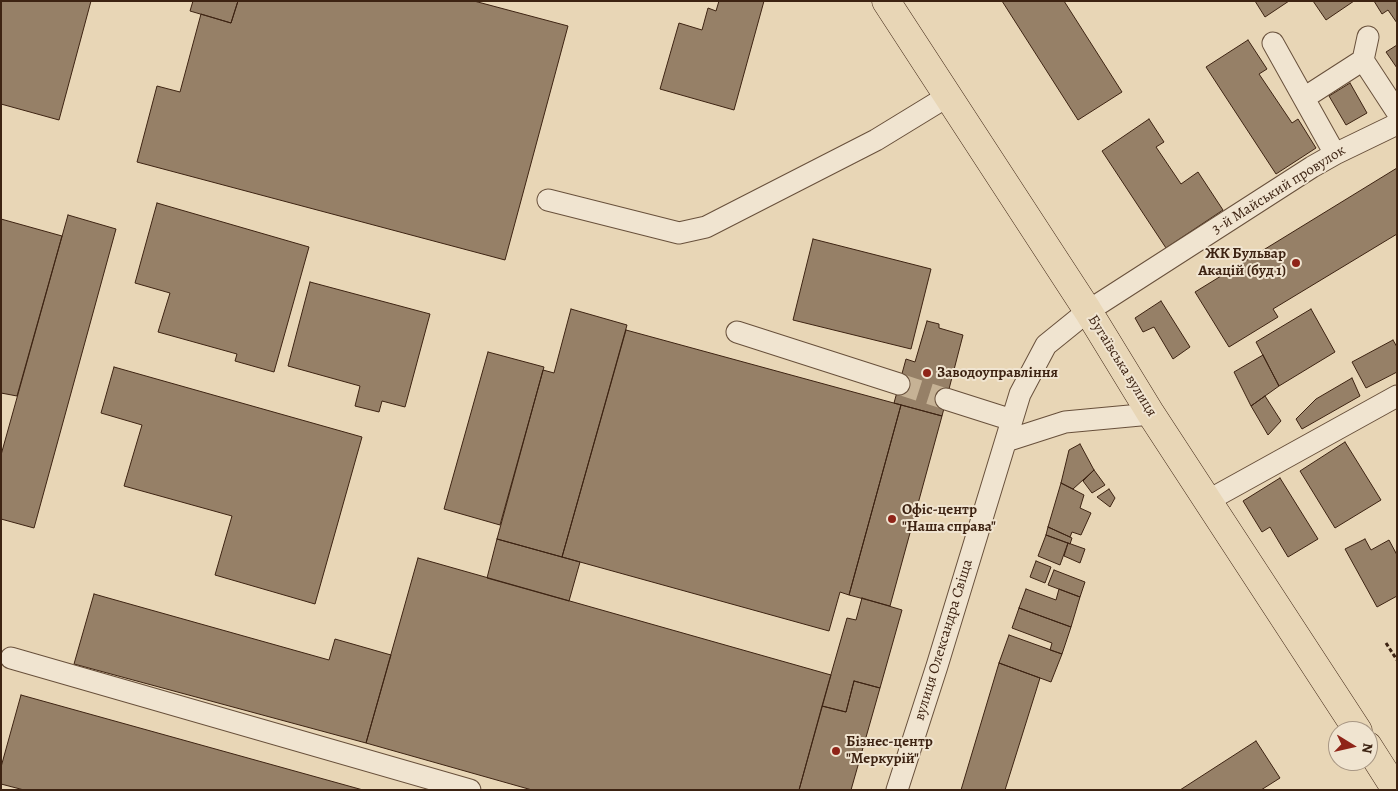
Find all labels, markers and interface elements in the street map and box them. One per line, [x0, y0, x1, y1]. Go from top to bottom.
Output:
street label: 3-й Майський провулок [1209, 142, 1349, 238]
place label: ЖК Бульвар Акацій (буд 1) [1198, 245, 1286, 280]
marker: ЖК Бульвар Акацій (буд 1) [1290, 257, 1302, 269]
street label: Бугаївська вулиця [1084, 312, 1160, 420]
place label: Заводоуправління [937, 364, 1058, 382]
marker: Заводоуправління [921, 367, 933, 379]
place label: Офіс-центр "Наша справа" [902, 501, 996, 536]
marker: Офіс-центр "Наша справа" [886, 513, 898, 525]
street label: вулиця Олександра Свіща [911, 557, 977, 723]
north arrow [1328, 721, 1378, 771]
place label: Бізнес-центр "Меркурій" [846, 733, 933, 768]
text: N [1357, 742, 1378, 755]
marker: Бізнес-центр "Меркурій" [830, 745, 842, 757]

